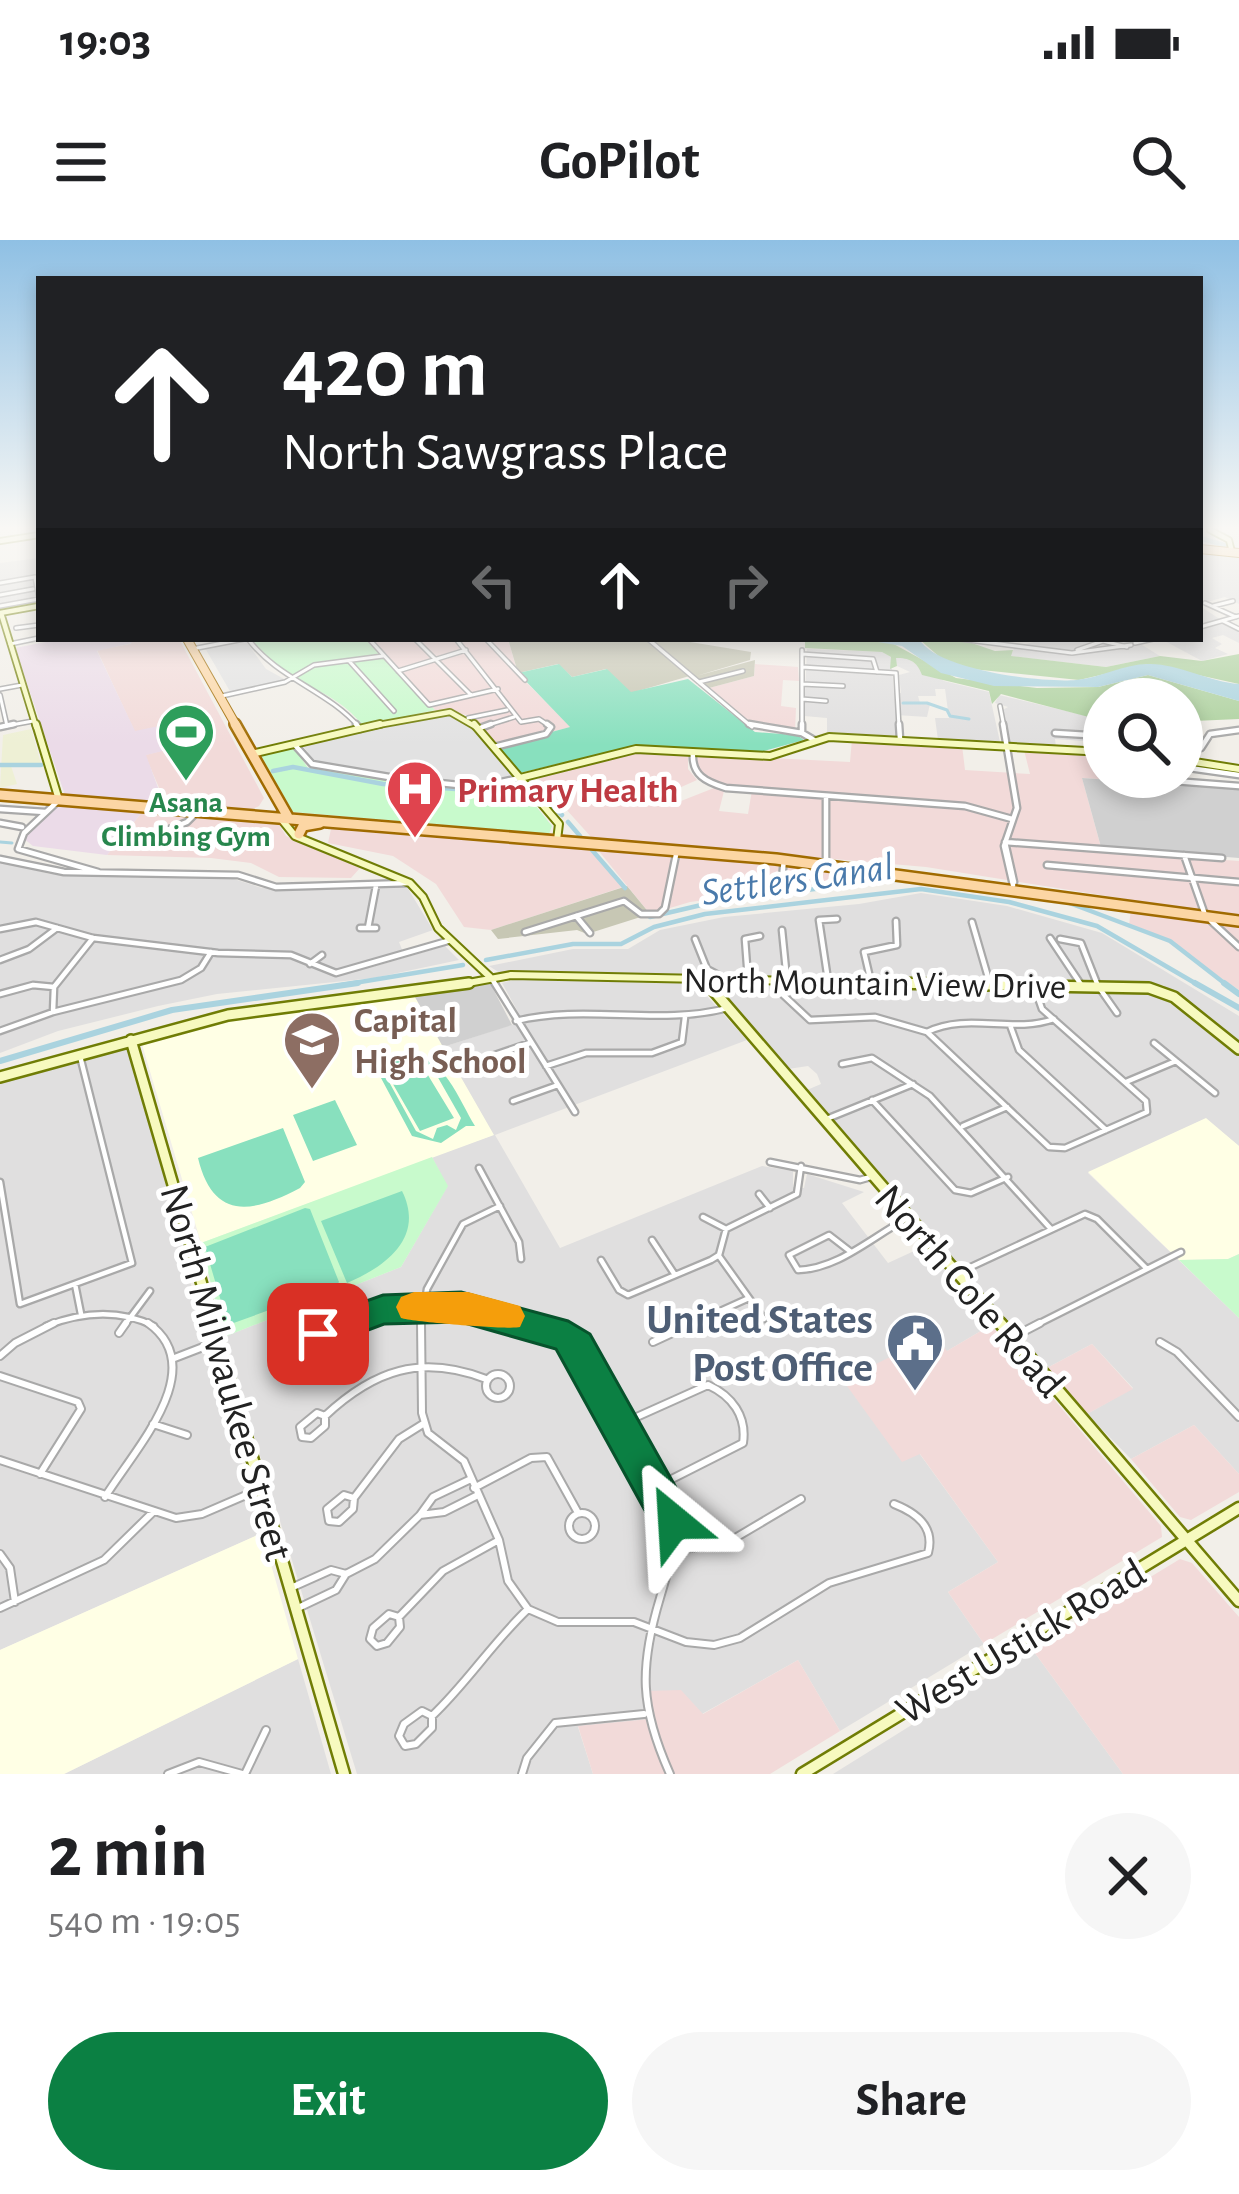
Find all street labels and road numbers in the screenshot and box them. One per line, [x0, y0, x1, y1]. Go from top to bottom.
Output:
street label: North Mountain View Drive [683, 963, 1067, 1005]
street label: North Cole Road [867, 1177, 1072, 1405]
street label: North Milwaukee Street [152, 1180, 300, 1565]
street label: West Ustick Road [889, 1551, 1153, 1732]

